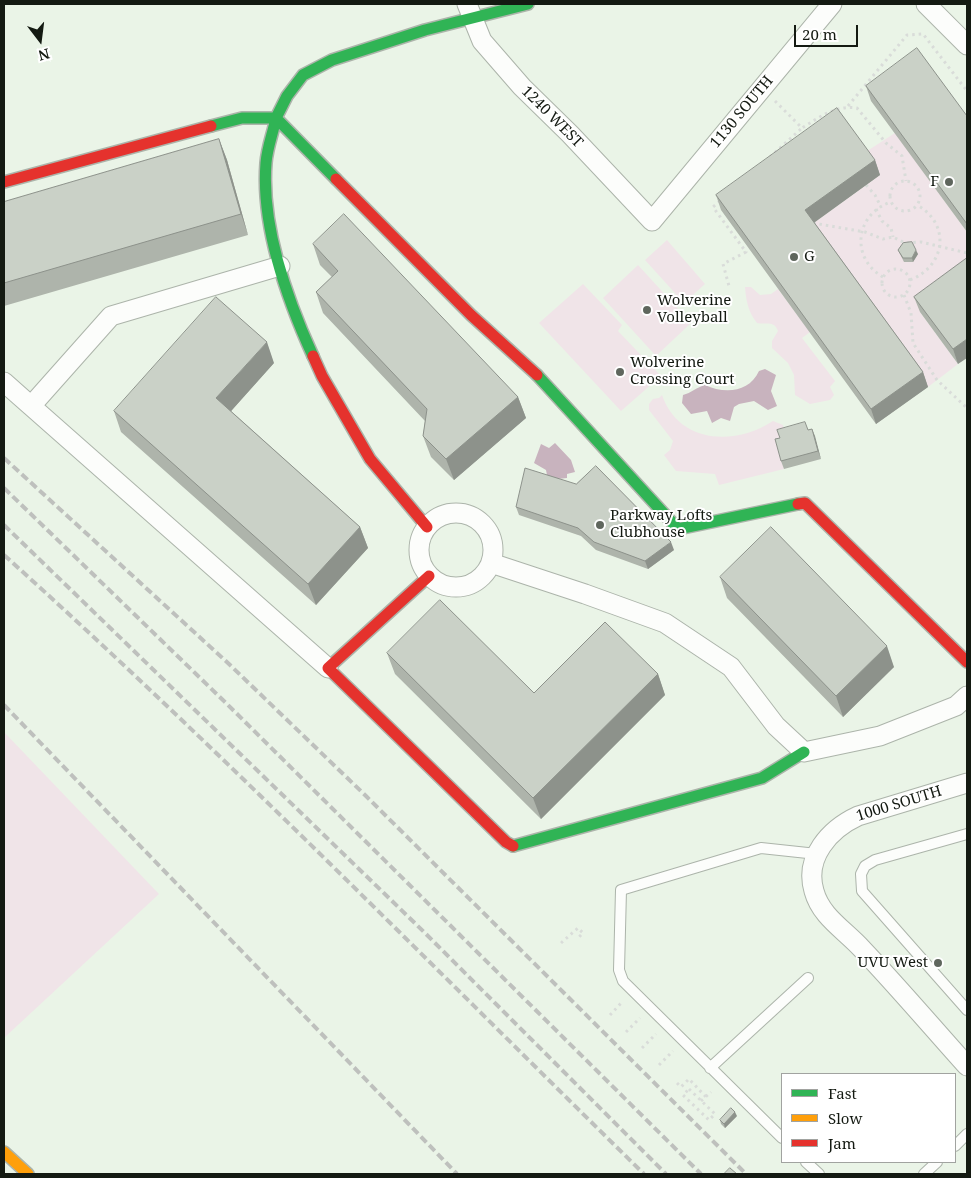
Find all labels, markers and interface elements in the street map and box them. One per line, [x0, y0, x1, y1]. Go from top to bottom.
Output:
north arrow [15, 15, 65, 65]
scale bar [796, 15, 860, 47]
text: 20 m [802, 24, 837, 44]
text: N [36, 44, 52, 66]
street label: 1130 SOUTH [707, 72, 777, 152]
street label: 1240 WEST [518, 83, 586, 151]
place label: F [930, 173, 939, 191]
marker: F [943, 176, 955, 188]
place label: G [804, 248, 815, 266]
marker: G [788, 251, 800, 263]
place label: Wolverine Volleyball [657, 292, 731, 327]
marker: Wolverine Volleyball [641, 304, 653, 316]
place label: Wolverine Crossing Court [630, 354, 735, 389]
marker: Wolverine Crossing Court [614, 366, 626, 378]
place label: Parkway Lofts Clubhouse [610, 507, 712, 542]
marker: Parkway Lofts Clubhouse [594, 519, 606, 531]
street label: 1000 SOUTH [854, 782, 944, 826]
place label: UVU West [858, 954, 928, 972]
marker: UVU West [932, 957, 944, 969]
legend [781, 1073, 956, 1163]
text: Fast [828, 1083, 857, 1103]
text: Slow [828, 1108, 862, 1128]
text: Jam [828, 1133, 856, 1153]

